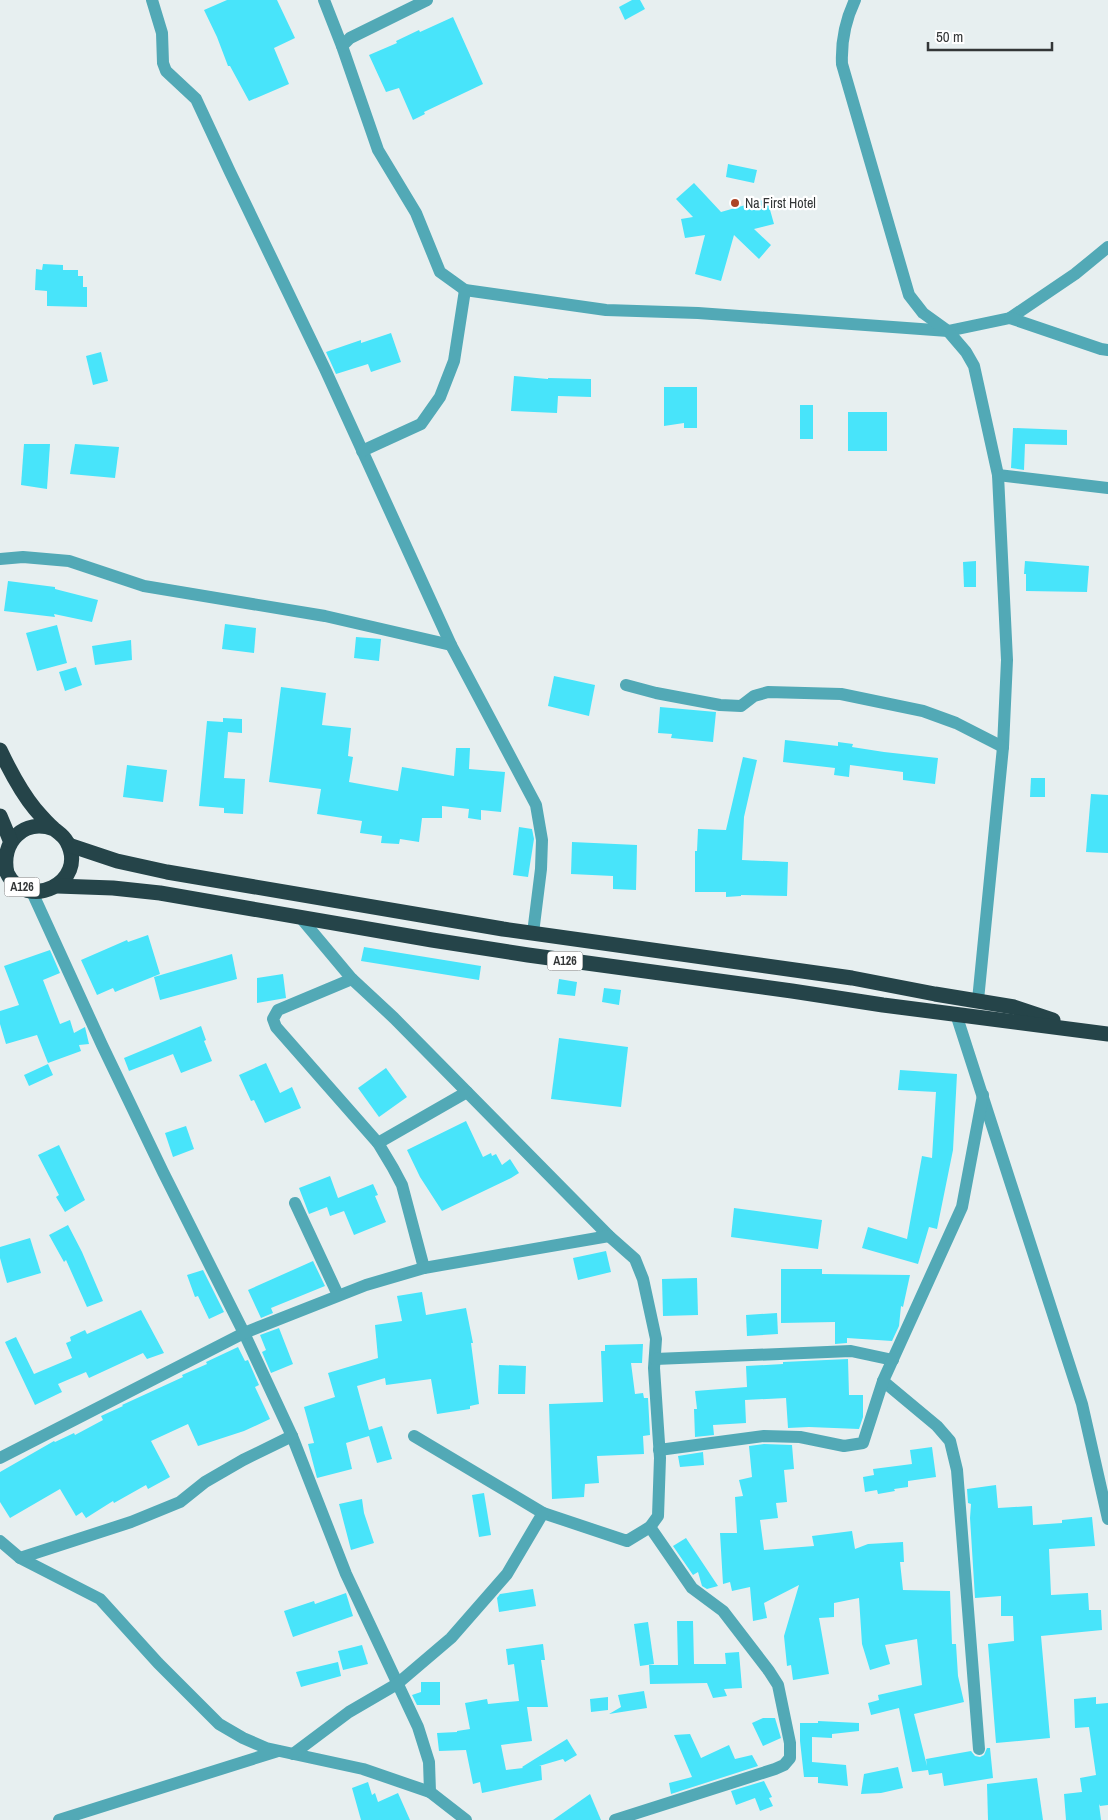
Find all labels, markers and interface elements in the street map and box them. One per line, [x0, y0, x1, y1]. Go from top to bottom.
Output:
scale bar [928, 20, 1052, 52]
text: 50 m [936, 26, 963, 47]
place label: Na First Hotel [745, 194, 816, 212]
marker: Na First Hotel [729, 197, 741, 209]
road number: A126 [5, 878, 40, 896]
road number: A126 [548, 951, 582, 970]

